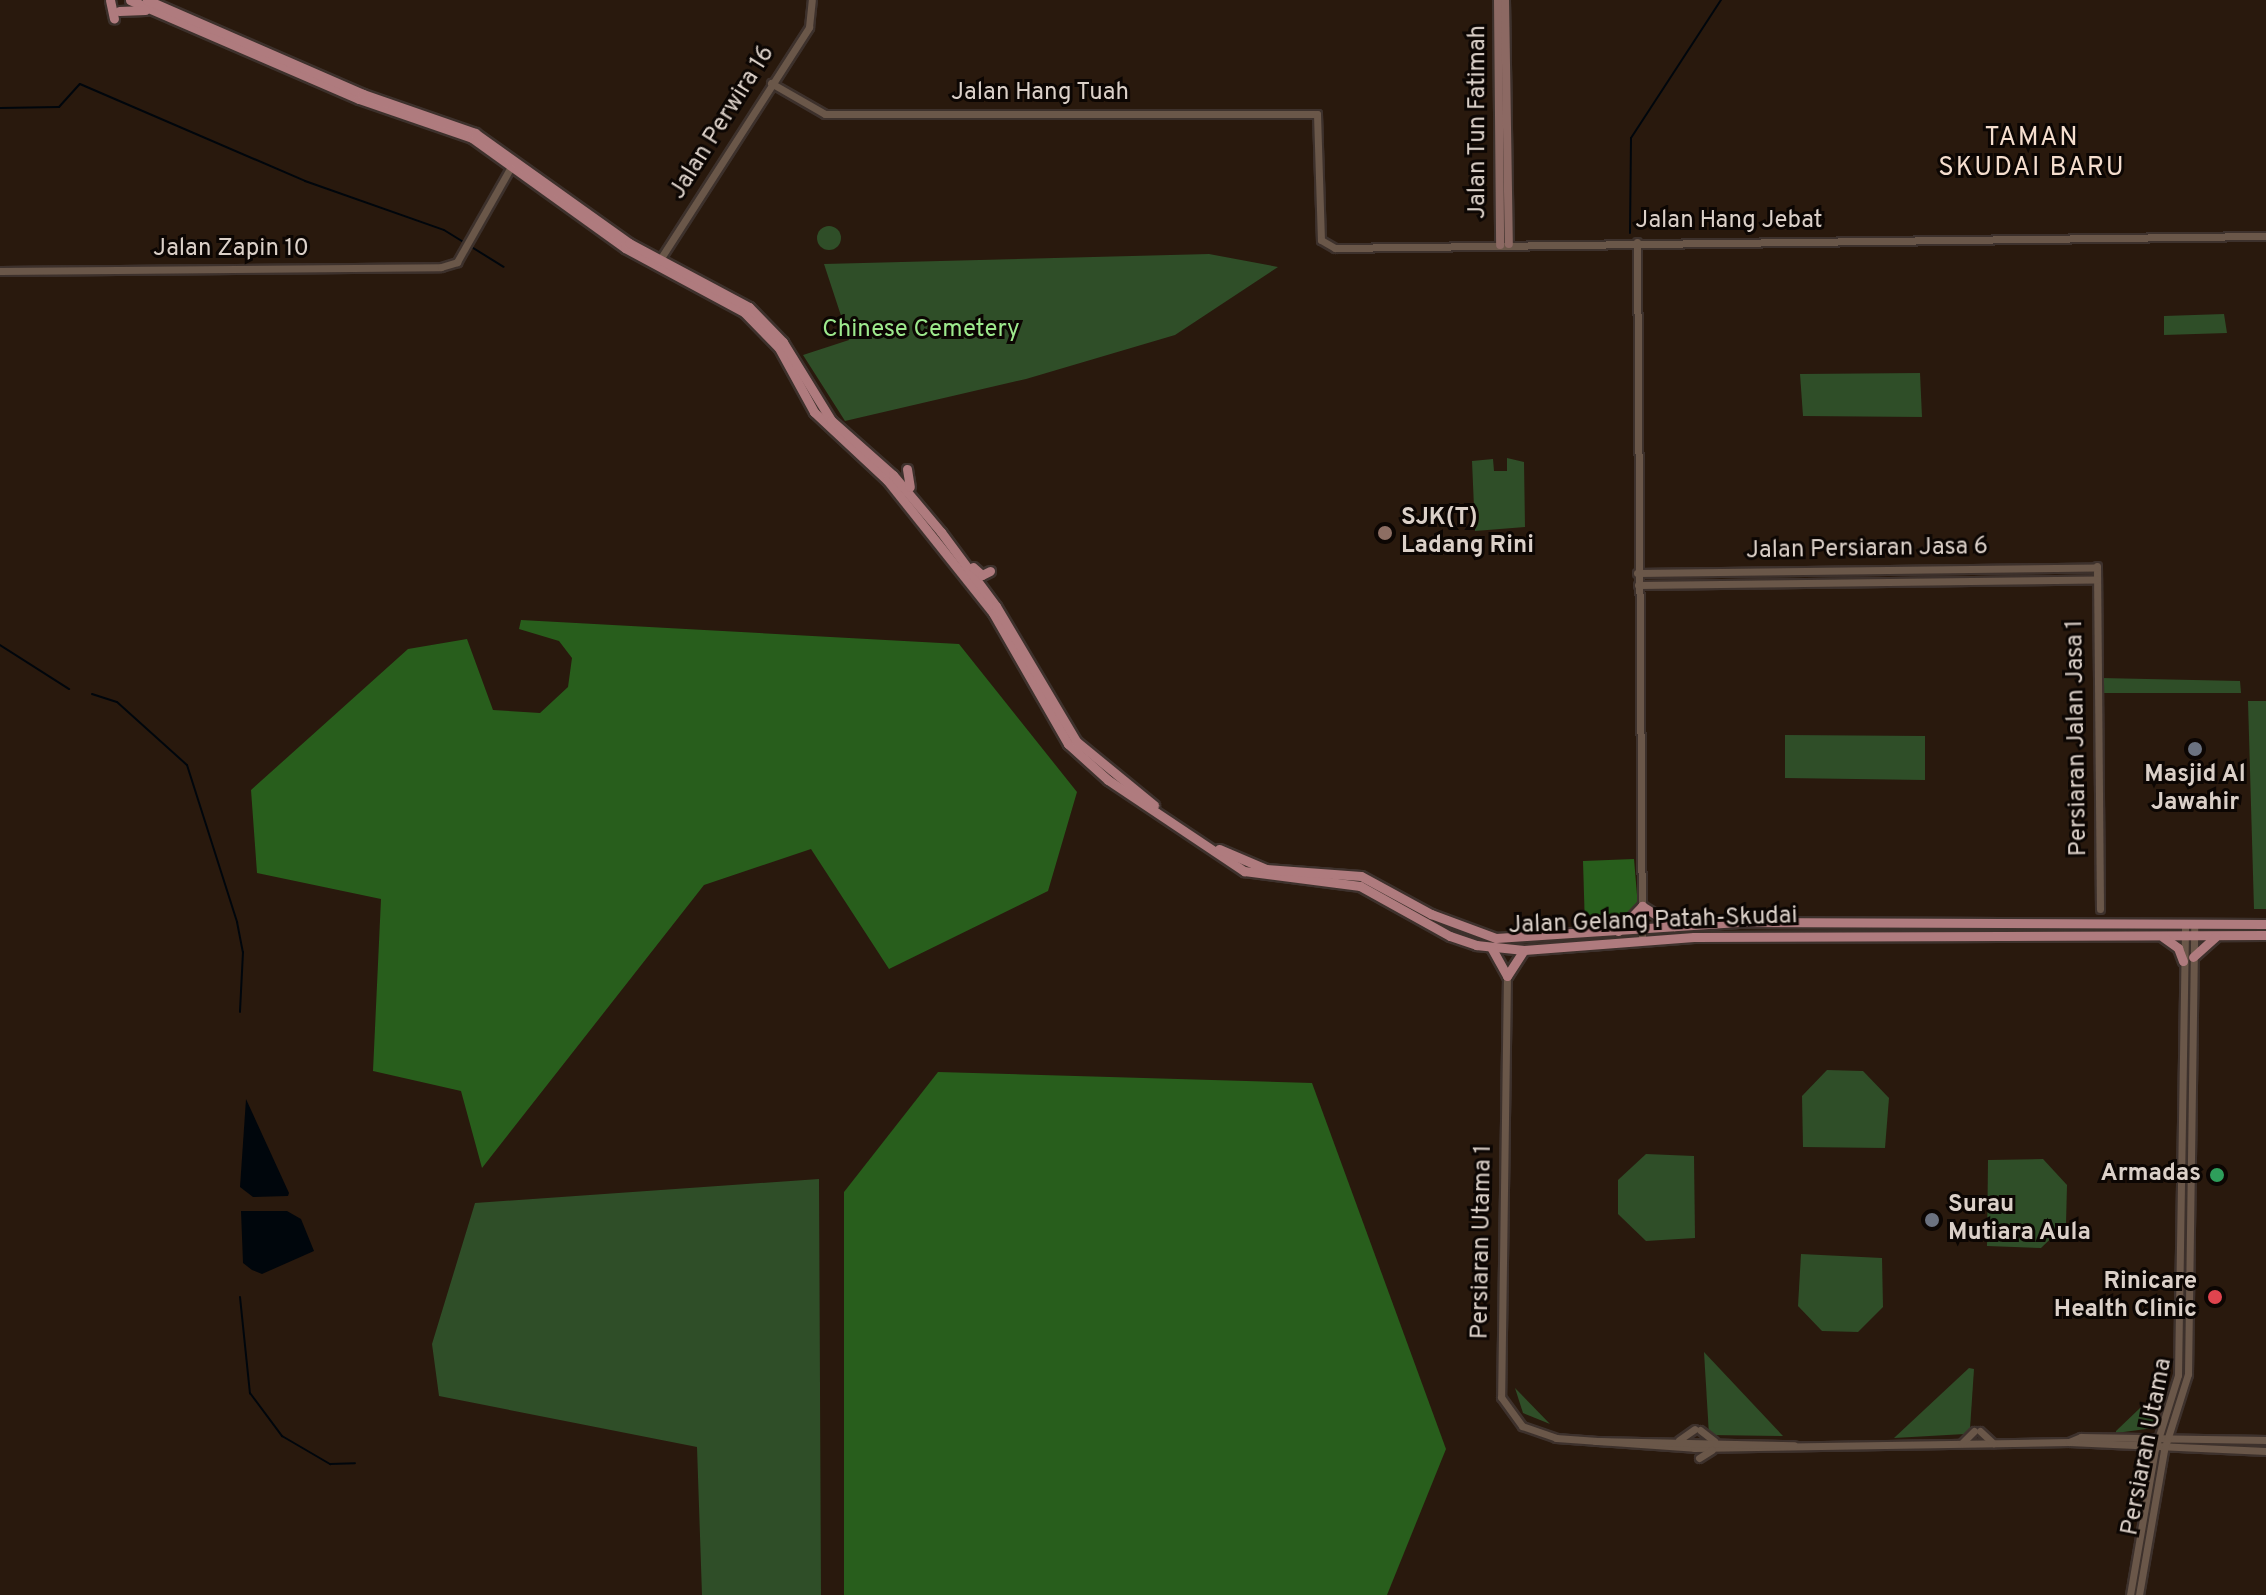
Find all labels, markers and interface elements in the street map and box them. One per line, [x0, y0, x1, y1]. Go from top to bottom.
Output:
street label: Jalan Tun Fatimah [1465, 24, 1493, 220]
street label: Jalan Perwira 16 [664, 41, 782, 205]
street label: Jalan Hang Tuah [951, 80, 1129, 108]
district label: TAMAN SKUDAI BARU [1938, 123, 2126, 184]
street label: Jalan Hang Jebat [1635, 208, 1823, 236]
street label: Jalan Zapin 10 [153, 236, 309, 264]
park label: Chinese Cemetery [822, 317, 1020, 345]
place label: SJK(T) Ladang Rini [1401, 505, 1534, 561]
marker: SJK(T) Ladang Rini [1376, 524, 1394, 542]
street label: Jalan Persiaran Jasa 6 [1746, 533, 1988, 567]
street label: Persiaran Jalan Jasa 1 [2062, 619, 2094, 857]
marker: Masjid Al Jawahir [2186, 740, 2204, 758]
place label: Masjid Al Jawahir [2144, 762, 2246, 818]
street label: Jalan Gelang Patah-Skudai [1508, 903, 1798, 941]
street label: Persiaran Utama 1 [1467, 1144, 1499, 1340]
place label: Armadas [2101, 1161, 2201, 1189]
marker: Armadas [2208, 1166, 2226, 1184]
place label: Surau Mutiara Aula [1948, 1192, 2092, 1248]
marker: Surau Mutiara Aula [1923, 1211, 1941, 1229]
place label: Rinicare Health Clinic [2054, 1269, 2197, 1325]
marker: Rinicare Health Clinic [2204, 1286, 2226, 1308]
street label: Persiaran Utama [2117, 1356, 2179, 1538]

